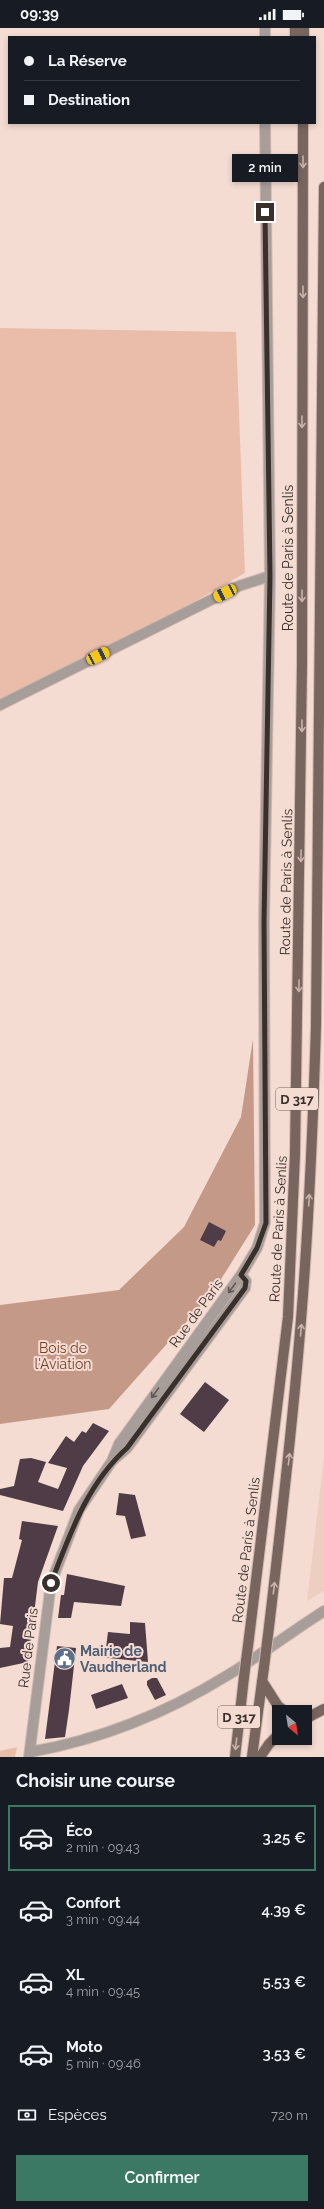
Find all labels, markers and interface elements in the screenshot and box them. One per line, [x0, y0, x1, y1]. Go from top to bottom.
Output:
text: 09:39 [20, 5, 59, 23]
text: La Réserve [48, 52, 127, 70]
text: Destination [48, 91, 130, 109]
callout: 2 min [232, 154, 298, 182]
one-way arrow [299, 155, 307, 168]
text: 2 min [248, 160, 282, 175]
route end [256, 203, 274, 221]
one-way arrow [299, 285, 307, 298]
one-way arrow [298, 415, 306, 428]
street label: Route de Paris à Senlis [280, 484, 296, 631]
car [212, 582, 238, 604]
one-way arrow [298, 589, 306, 602]
car [85, 645, 111, 667]
one-way arrow [298, 719, 306, 732]
street label: Route de Paris à Senlis [277, 808, 295, 955]
one-way arrow [297, 849, 305, 862]
one-way arrow [295, 979, 303, 992]
road number: D 317 [276, 1088, 318, 1110]
street label: Route de Paris à Senlis [266, 1155, 290, 1303]
one-way arrow [306, 1194, 313, 1207]
street label: Rue de Paris [166, 1275, 226, 1350]
one-way arrow [228, 1282, 236, 1293]
one-way arrow [297, 1324, 304, 1337]
park label: Bois de l'Aviation [35, 1340, 91, 1372]
one-way arrow [151, 1387, 160, 1398]
one-way arrow [285, 1453, 292, 1466]
street label: Route de Paris à Senlis [229, 1476, 263, 1624]
route start [42, 1574, 60, 1592]
one-way arrow [270, 1582, 277, 1595]
street label: Rue de Paris [15, 1607, 41, 1689]
place label: Mairie de Vaudherland [80, 1643, 167, 1675]
public building icon: Mairie de Vaudherland [52, 1646, 78, 1672]
north arrow [272, 1705, 312, 1745]
map controls [272, 1705, 312, 1745]
road number: D 317 [218, 1706, 260, 1728]
one-way arrow [232, 1737, 240, 1750]
text: Choisir une course [16, 1770, 175, 1791]
icon: car [18, 1820, 54, 1856]
text: Éco [66, 1822, 92, 1840]
text: 3.25 € [262, 1829, 306, 1847]
text: 2 min · 09:43 [66, 1840, 140, 1855]
icon: car [18, 1892, 54, 1928]
text: Confort [66, 1894, 120, 1912]
text: 4.39 € [262, 1901, 306, 1919]
text: 3 min · 09:44 [66, 1912, 140, 1927]
icon: car [18, 1964, 54, 2000]
text: XL [66, 1966, 84, 1984]
text: 5.53 € [262, 1973, 306, 1991]
text: 4 min · 09:45 [66, 1984, 140, 1999]
icon: car [18, 2036, 54, 2072]
text: Moto [66, 2038, 103, 2056]
text: 3.53 € [262, 2045, 306, 2063]
text: 5 min · 09:46 [66, 2056, 141, 2071]
icon: cash [16, 2104, 38, 2126]
text: Espèces [48, 2106, 107, 2124]
text: 720 m [271, 2108, 308, 2123]
button: Confirmer [16, 2155, 308, 2201]

